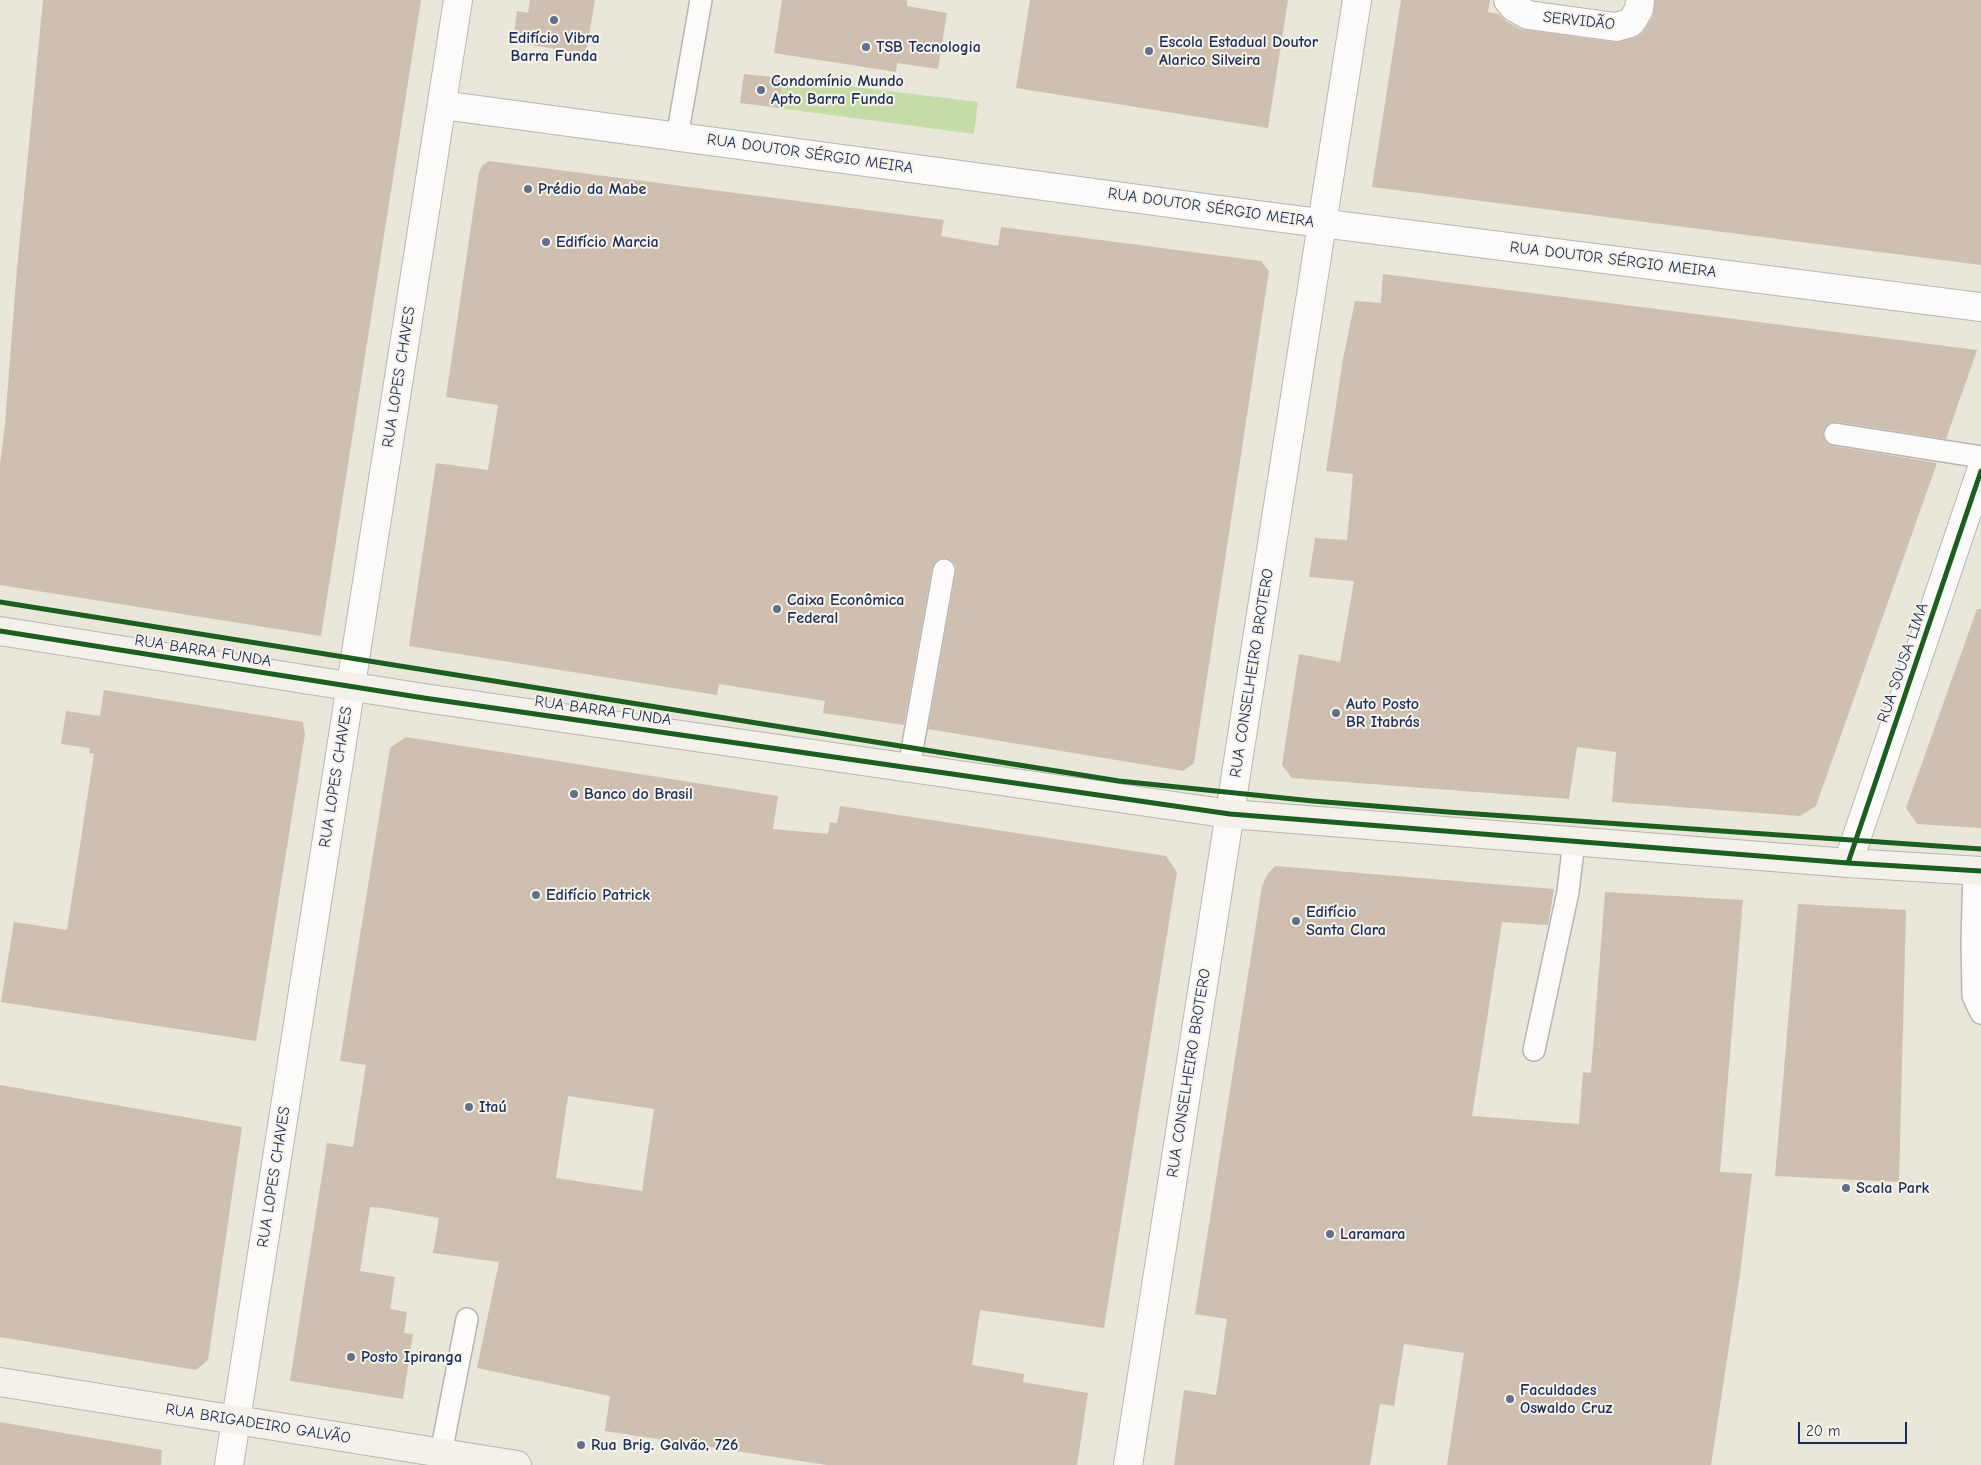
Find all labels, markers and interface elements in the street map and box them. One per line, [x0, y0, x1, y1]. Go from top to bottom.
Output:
street label: SERVIDÃO [1542, 8, 1616, 34]
marker: Edifício Vibra Barra Funda [548, 14, 560, 26]
place label: Edifício Vibra Barra Funda [508, 28, 600, 66]
place label: Escola Estadual Doutor Alarico Silveira [1159, 32, 1318, 70]
place label: TSB Tecnologia [876, 37, 981, 57]
marker: TSB Tecnologia [860, 41, 872, 53]
marker: Escola Estadual Doutor Alarico Silveira [1143, 45, 1155, 57]
place label: Condomínio Mundo Apto Barra Funda [771, 71, 904, 109]
marker: Condomínio Mundo Apto Barra Funda [755, 84, 767, 96]
street label: RUA DOUTOR SÉRGIO MEIRA [706, 130, 914, 178]
place label: Prédio da Mabe [538, 179, 646, 199]
marker: Prédio da Mabe [522, 183, 534, 195]
street label: RUA DOUTOR SÉRGIO MEIRA [1107, 184, 1315, 232]
place label: Edifício Marcia [556, 232, 659, 252]
marker: Edifício Marcia [540, 236, 552, 248]
street label: RUA DOUTOR SÉRGIO MEIRA [1509, 238, 1717, 282]
street label: RUA LOPES CHAVES [378, 305, 420, 449]
street label: RUA CONSELHEIRO BROTERO [1226, 567, 1278, 779]
place label: Caixa Econômica Federal [787, 590, 904, 628]
street label: RUA SOUSA LIMA [1873, 600, 1933, 726]
marker: Caixa Econômica Federal [771, 603, 783, 615]
street label: RUA BARRA FUNDA [133, 631, 273, 671]
street label: RUA BARRA FUNDA [533, 692, 673, 730]
place label: Auto Posto BR Itabrás [1346, 694, 1420, 732]
street label: RUA LOPES CHAVES [315, 705, 357, 849]
marker: Auto Posto BR Itabrás [1330, 707, 1342, 719]
place label: Banco do Brasil [584, 784, 693, 804]
marker: Banco do Brasil [568, 788, 580, 800]
place label: Edifício Patrick [546, 885, 650, 905]
marker: Edifício Patrick [530, 889, 542, 901]
place label: Edifício Santa Clara [1306, 902, 1386, 940]
marker: Edifício Santa Clara [1290, 915, 1302, 927]
street label: RUA CONSELHEIRO BROTERO [1163, 967, 1215, 1179]
place label: Itaú [479, 1097, 507, 1117]
marker: Itaú [463, 1101, 475, 1113]
street label: RUA LOPES CHAVES [253, 1105, 295, 1249]
place label: Scala Park [1856, 1178, 1929, 1198]
marker: Scala Park [1840, 1182, 1852, 1194]
place label: Laramara [1340, 1224, 1405, 1244]
marker: Laramara [1324, 1228, 1336, 1240]
place label: Posto Ipiranga [361, 1347, 462, 1367]
marker: Posto Ipiranga [345, 1351, 357, 1363]
place label: Faculdades Oswaldo Cruz [1520, 1380, 1612, 1418]
marker: Faculdades Oswaldo Cruz [1504, 1393, 1516, 1405]
street label: RUA BRIGADEIRO GALVÃO [164, 1400, 352, 1448]
scale bar [1801, 1412, 1910, 1444]
text: 20 m [1806, 1422, 1840, 1440]
place label: Rua Brig. Galvão, 726 [591, 1435, 738, 1455]
marker: Rua Brig. Galvão, 726 [575, 1439, 587, 1451]

